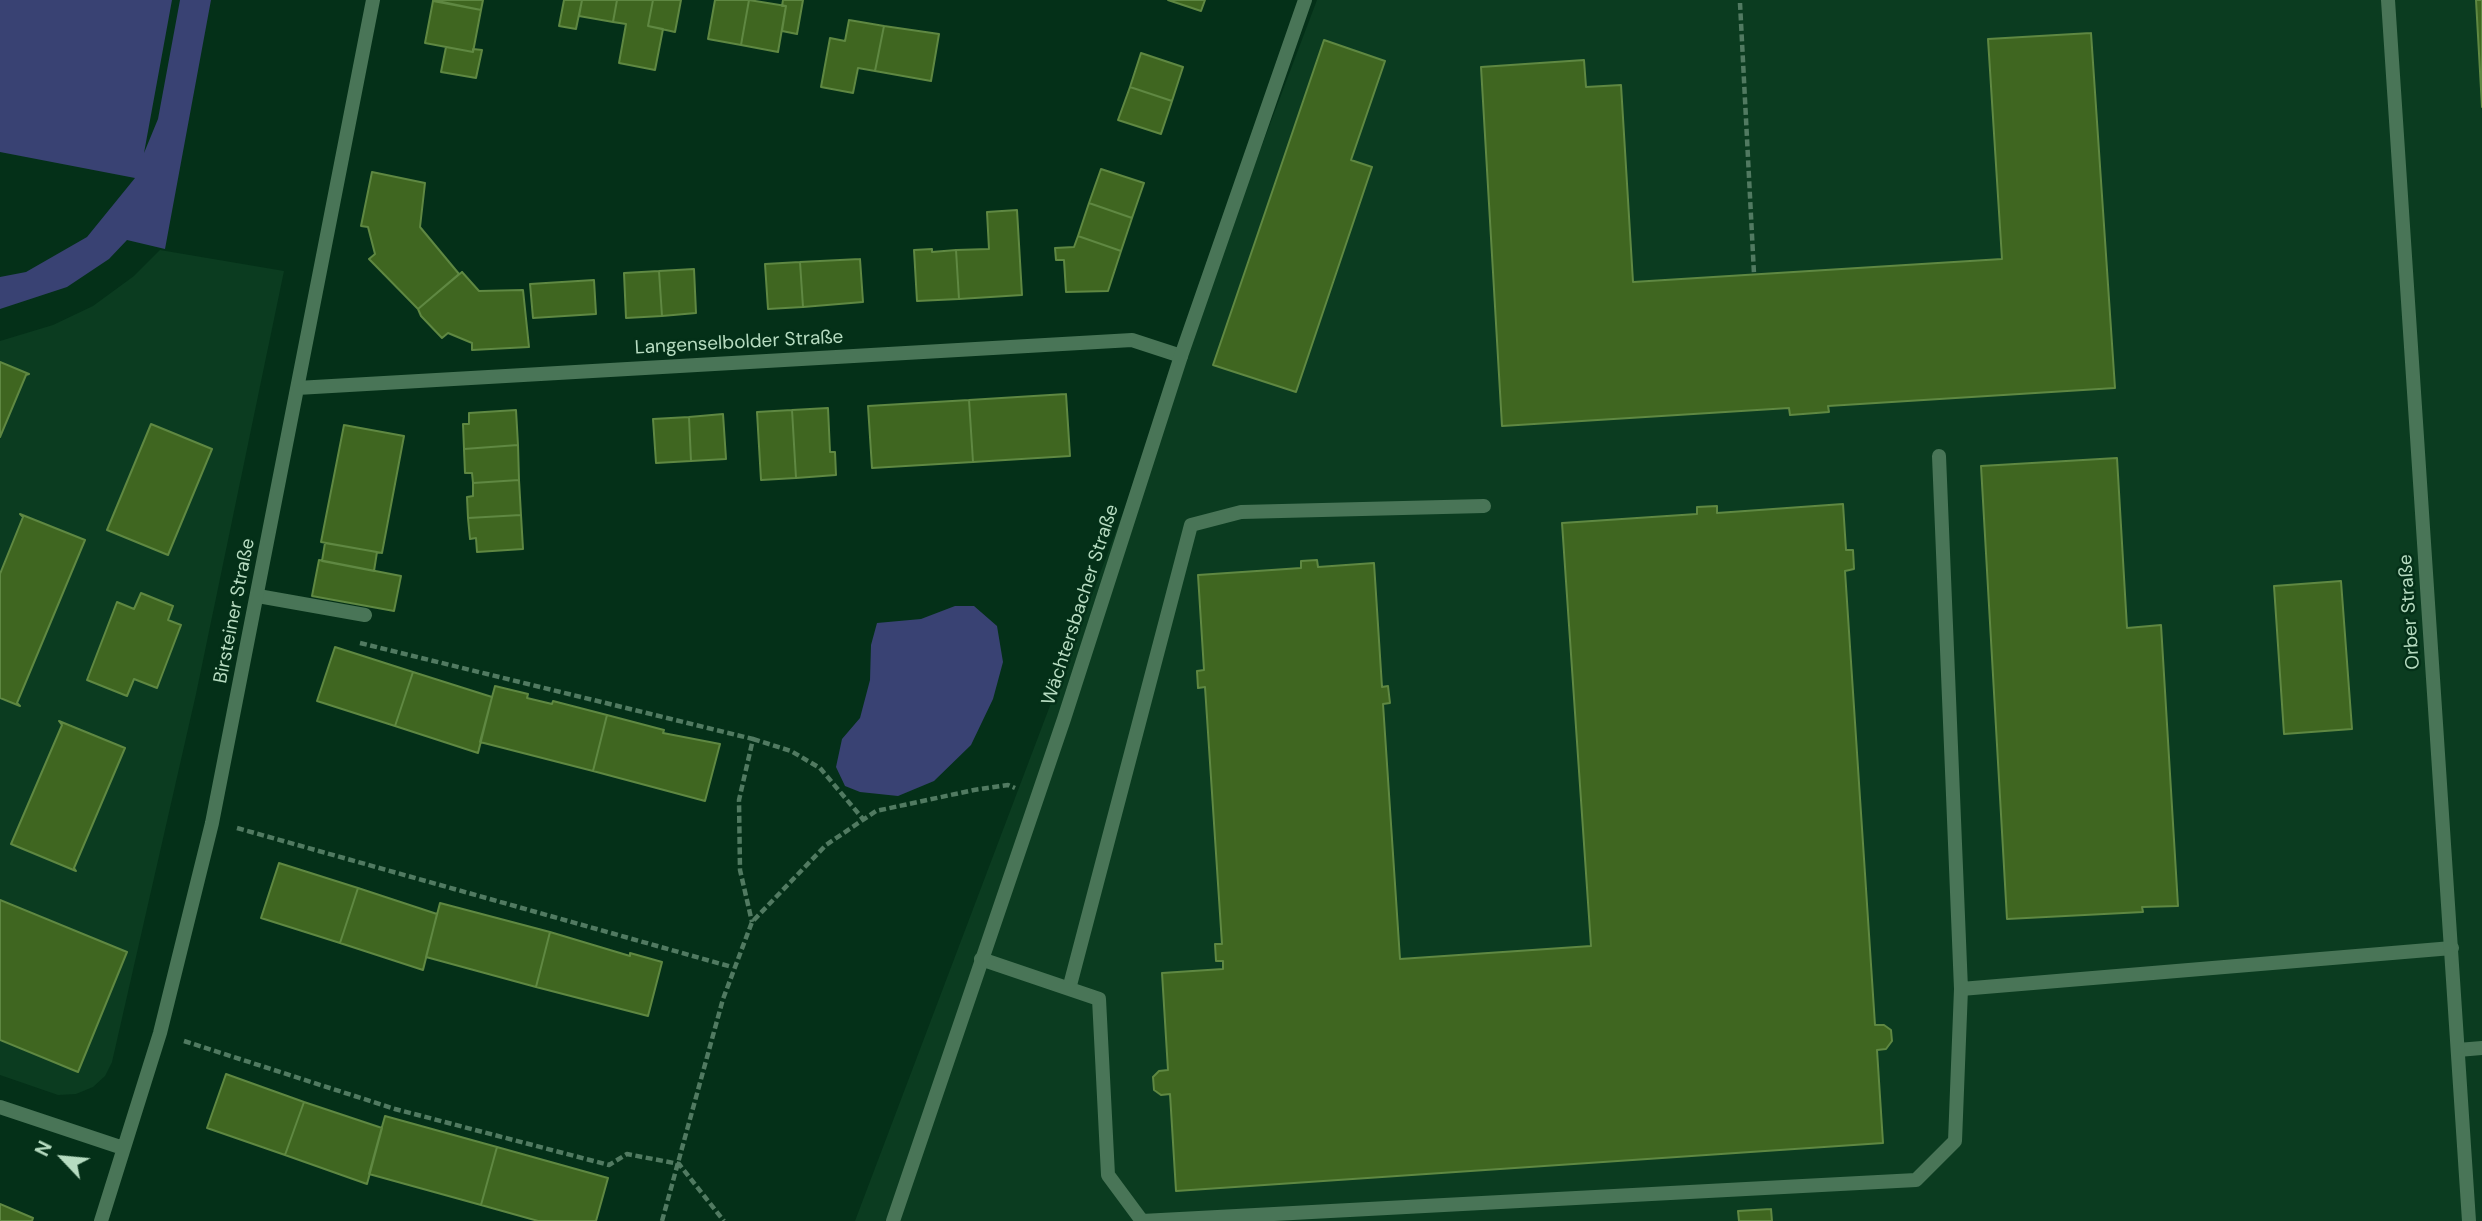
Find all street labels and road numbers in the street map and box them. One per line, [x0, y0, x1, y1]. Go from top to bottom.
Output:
street label: Langenselbolder Straße [634, 326, 844, 360]
street label: Wächtersbacher Straße [1038, 502, 1124, 708]
street label: Birsteiner Straße [210, 536, 260, 686]
street label: Orber Straße [2395, 554, 2425, 670]

